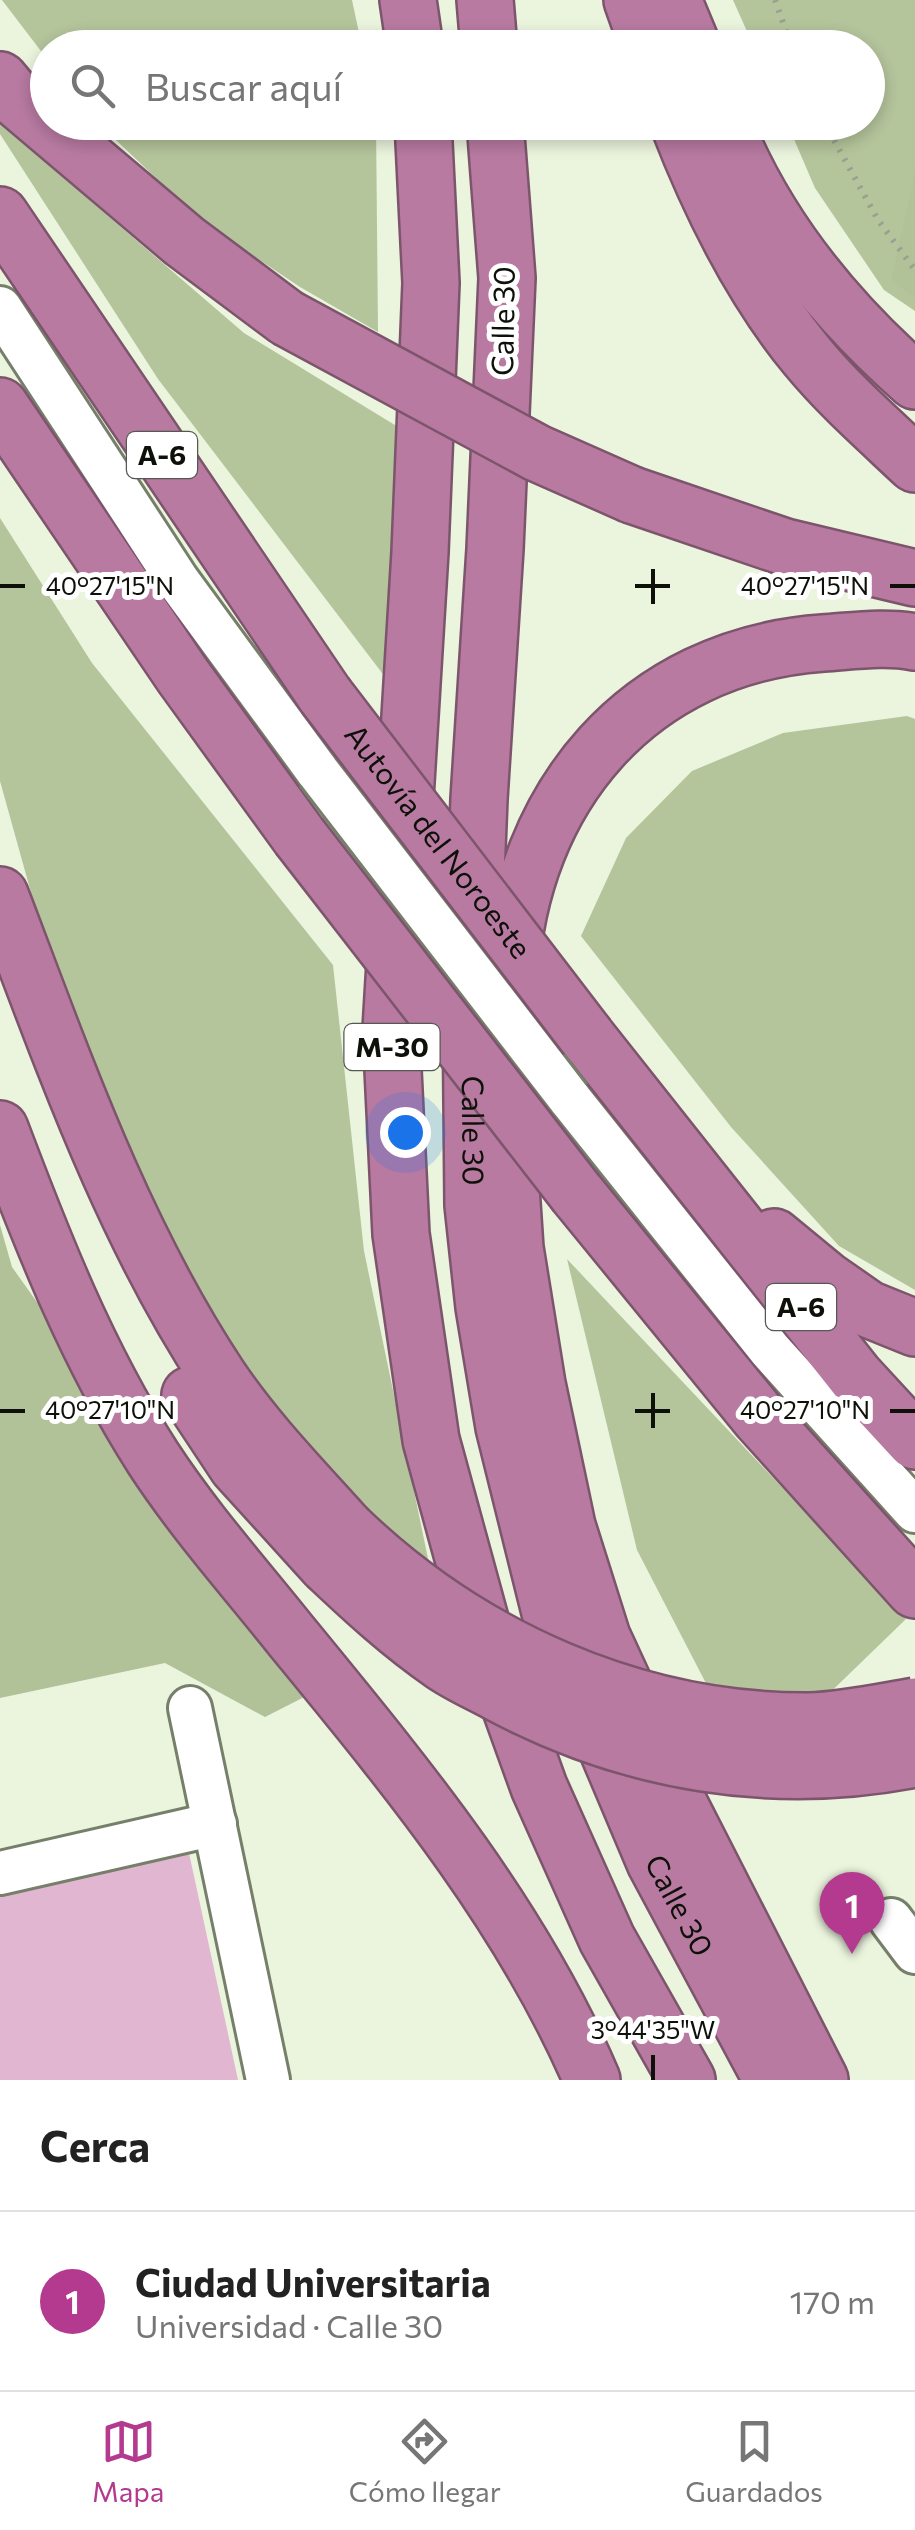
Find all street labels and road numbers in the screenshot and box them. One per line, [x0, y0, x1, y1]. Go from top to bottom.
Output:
street label: Calle 30 [482, 266, 521, 376]
road number: A-6 [127, 432, 197, 478]
street label: Autovía del Noroeste [338, 716, 541, 965]
road number: M-30 [344, 1024, 440, 1070]
street label: Calle 30 [456, 1075, 494, 1186]
road number: A-6 [766, 1284, 836, 1330]
street label: Calle 30 [638, 1847, 723, 1962]

